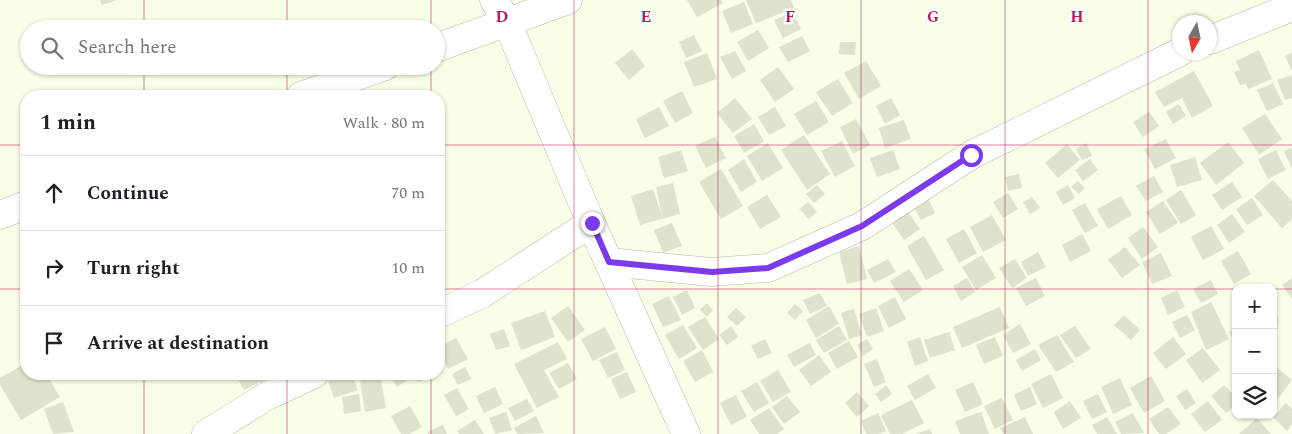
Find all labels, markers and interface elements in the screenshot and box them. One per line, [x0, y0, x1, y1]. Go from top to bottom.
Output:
text: D [496, 5, 509, 29]
text: E [641, 5, 651, 29]
text: F [785, 5, 795, 29]
text: G [927, 5, 939, 29]
text: H [1070, 5, 1084, 29]
north arrow [1172, 15, 1217, 60]
search box [20, 20, 445, 75]
text: Search here [78, 33, 177, 62]
icon: search [38, 34, 66, 62]
text: 1 min [40, 107, 96, 139]
text: Walk · 80 m [342, 111, 425, 135]
route start [960, 144, 983, 167]
icon: ahead [40, 179, 68, 207]
text: Continue [87, 179, 169, 208]
text: 70 m [391, 181, 425, 205]
route end [581, 212, 604, 235]
icon: right [40, 254, 68, 282]
text: Turn right [87, 254, 180, 283]
text: 10 m [391, 256, 425, 280]
map controls [1232, 284, 1277, 419]
button: + [1232, 284, 1277, 329]
icon: arrive [40, 329, 68, 357]
text: Arrive at destination [87, 329, 269, 358]
button: − [1232, 329, 1277, 374]
button: layers [1232, 374, 1277, 419]

